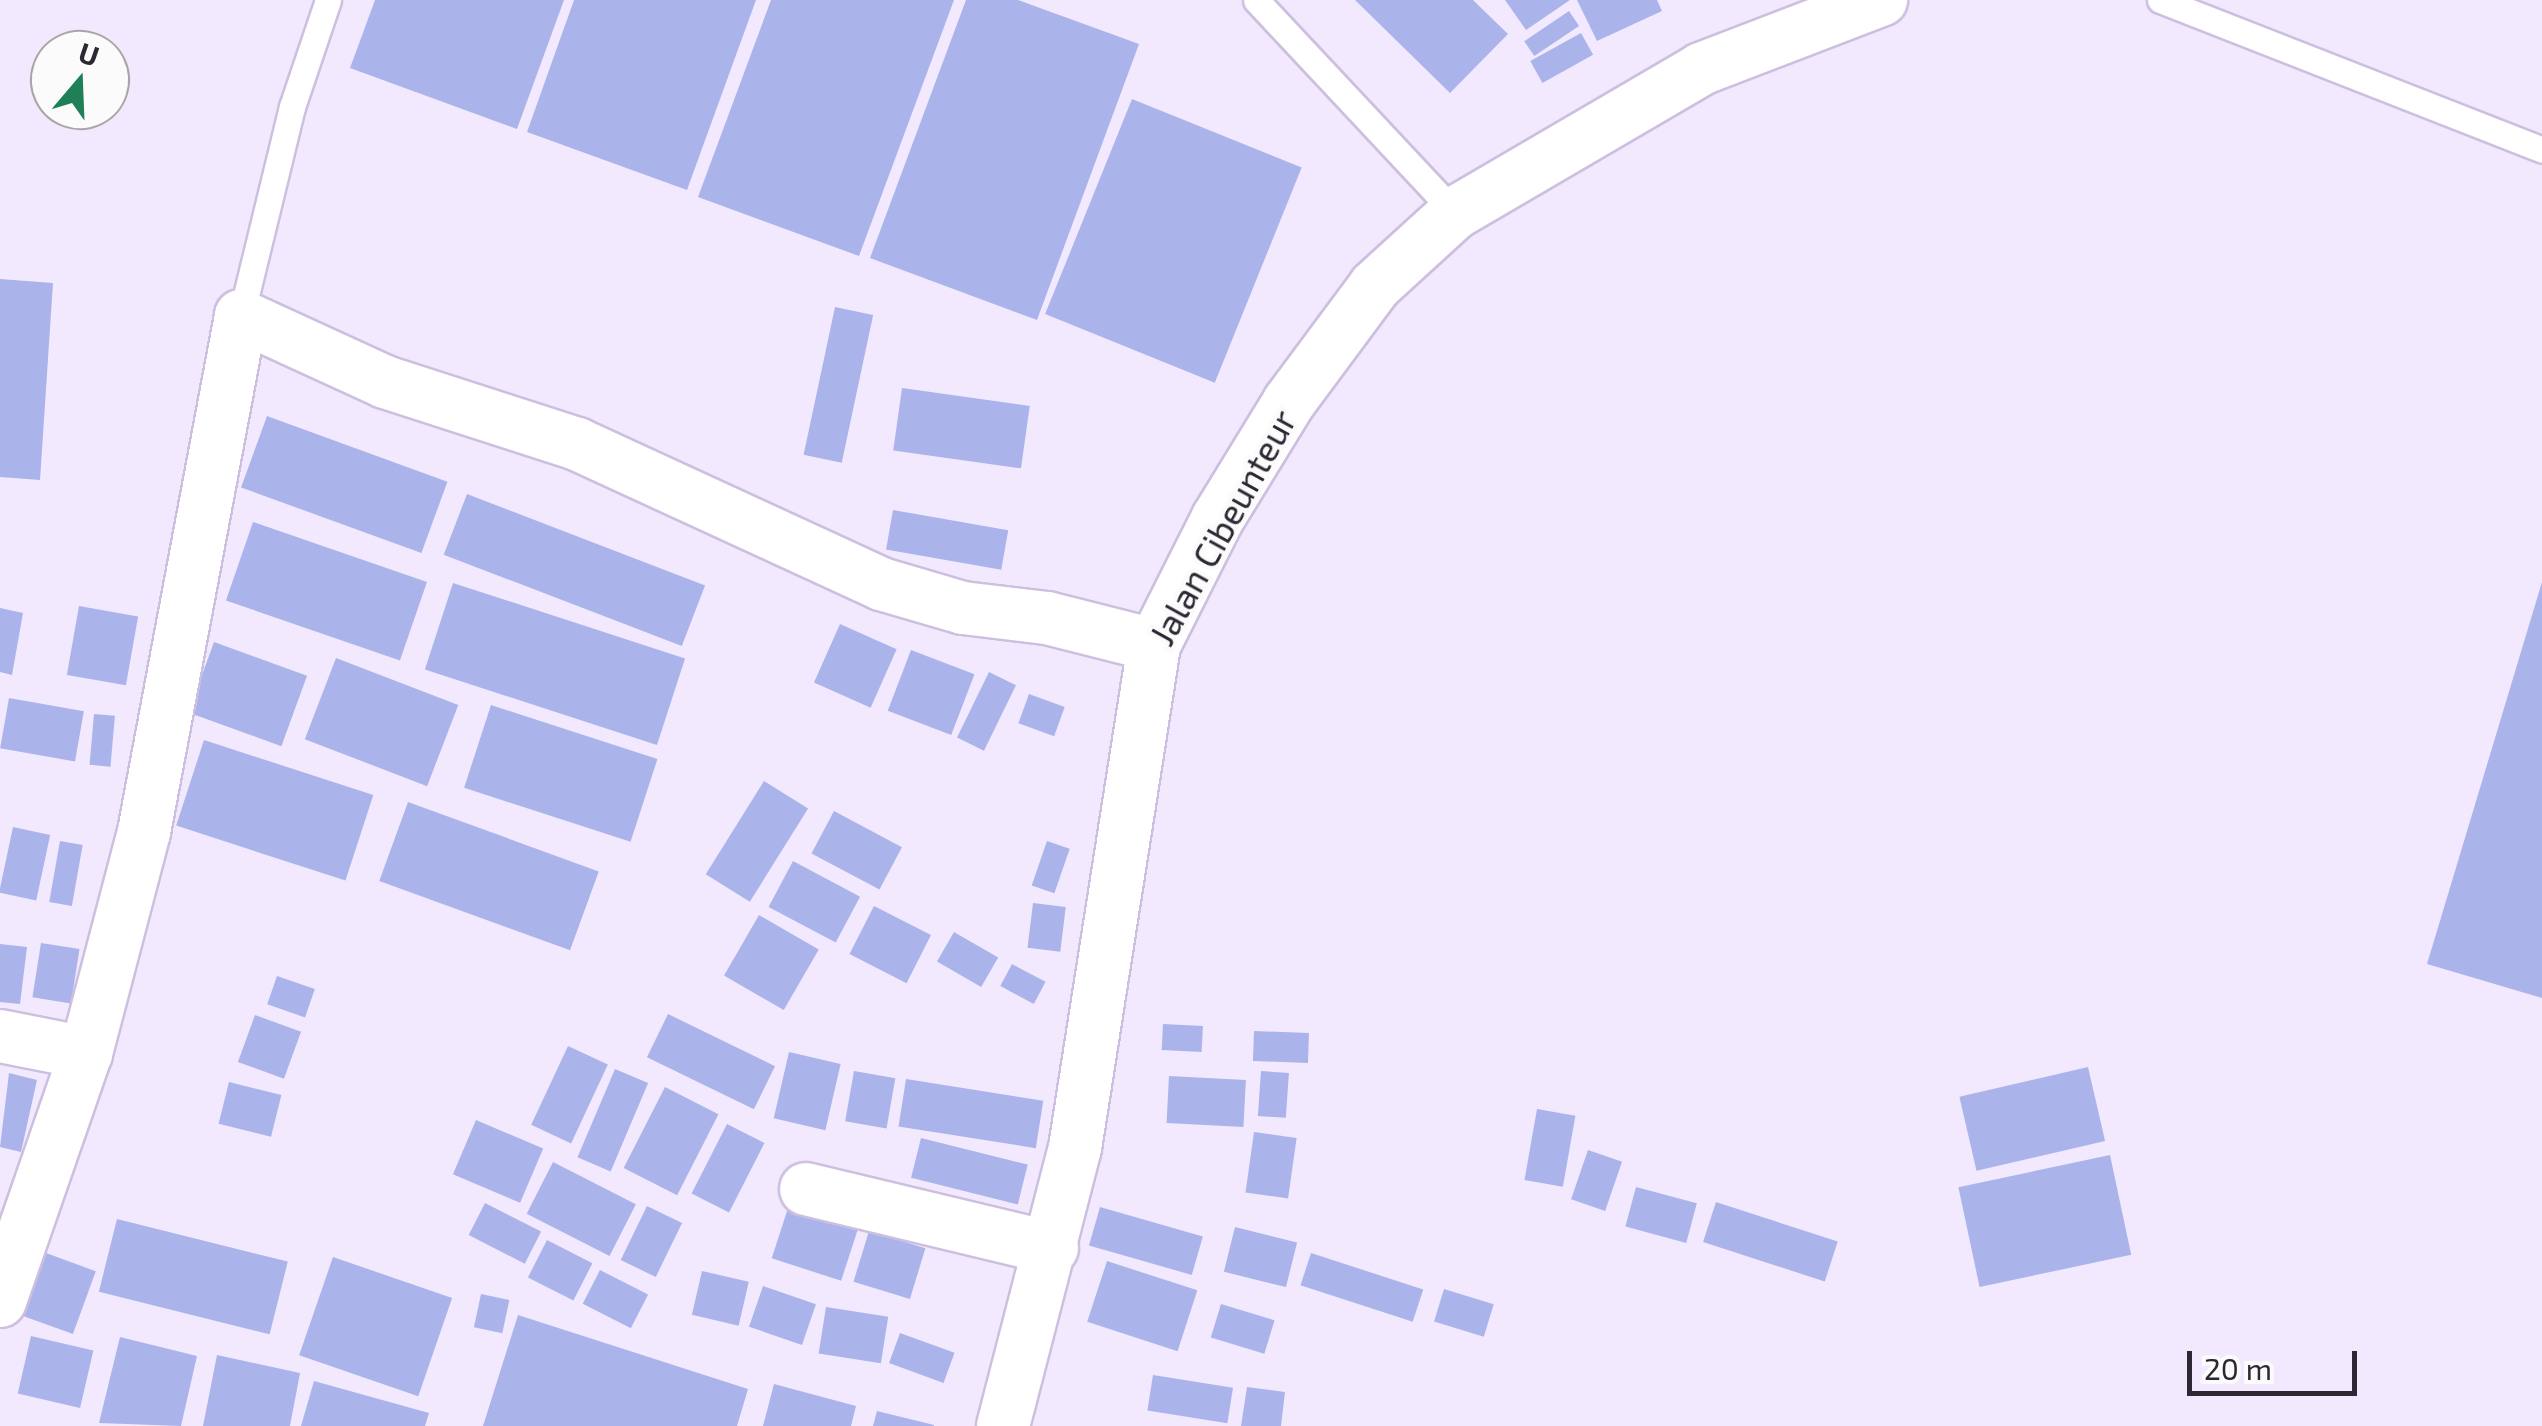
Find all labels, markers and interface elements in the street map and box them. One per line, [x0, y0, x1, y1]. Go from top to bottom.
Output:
north arrow [30, 30, 130, 130]
text: U [74, 34, 104, 73]
street label: Jalan Cibeunteur [1140, 402, 1304, 652]
scale bar [2192, 1331, 2362, 1393]
text: 20 m [2204, 1350, 2272, 1386]

